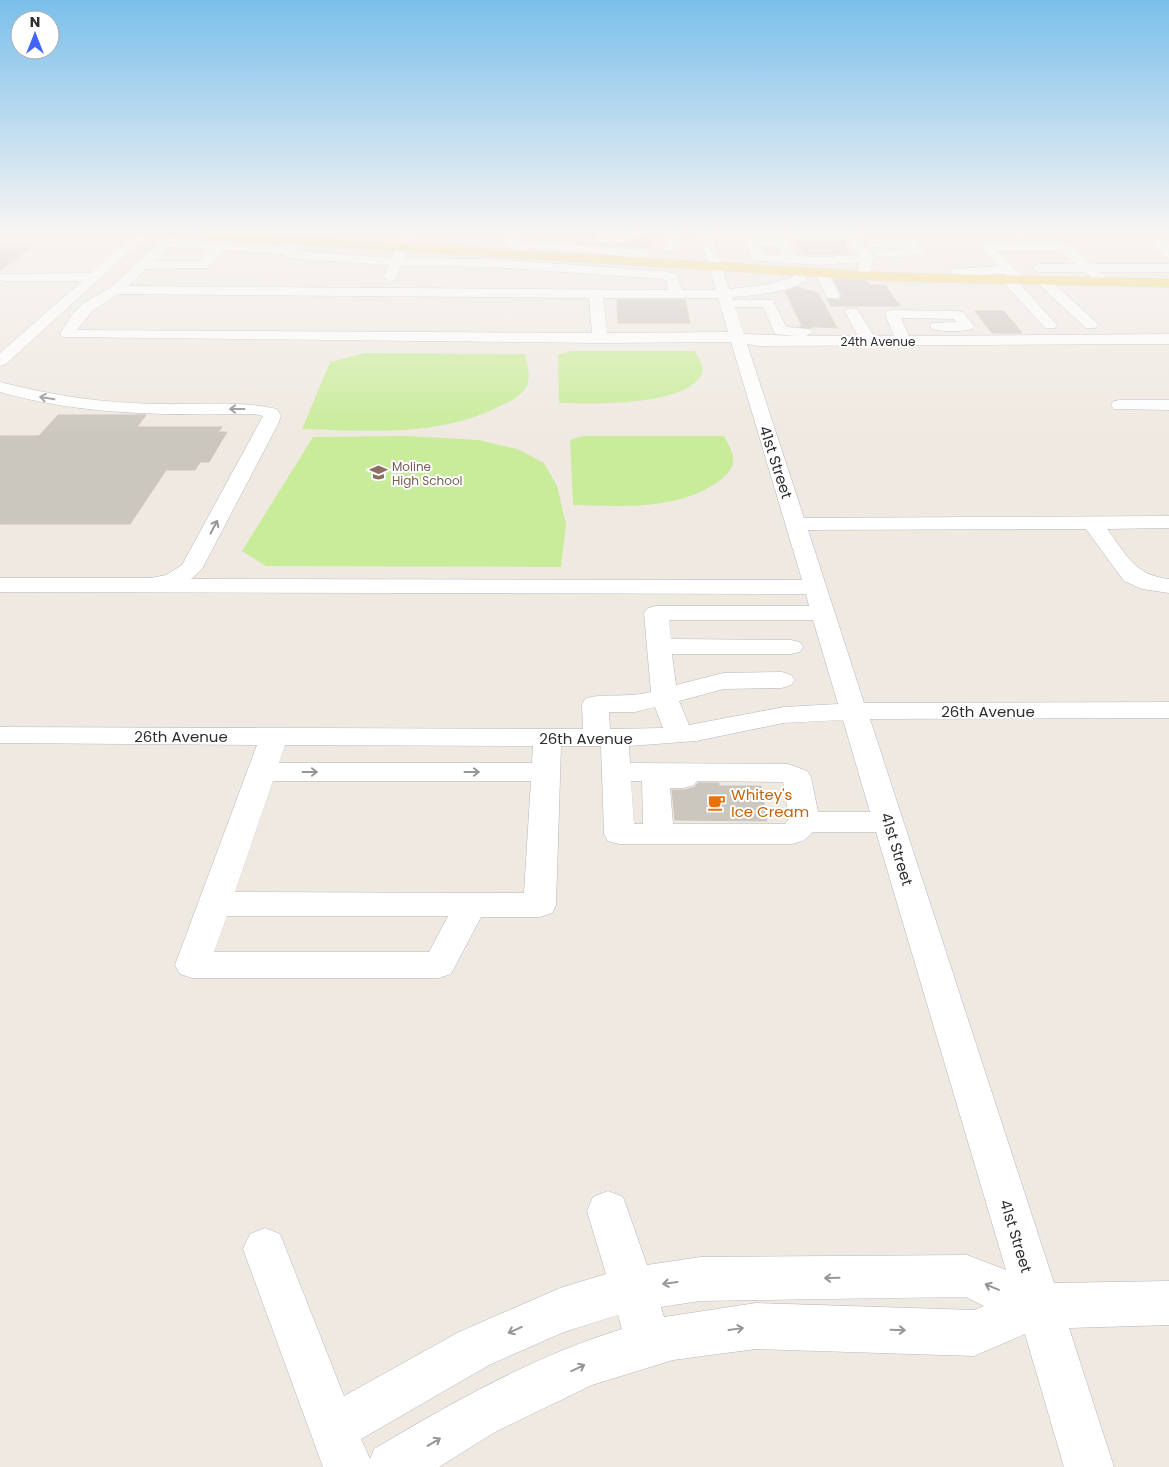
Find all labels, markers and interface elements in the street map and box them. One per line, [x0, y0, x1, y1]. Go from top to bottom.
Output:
north arrow [10, 10, 60, 60]
text: N [30, 12, 40, 32]
street label: 24th Avenue [841, 333, 915, 350]
one-way arrow [40, 392, 56, 402]
one-way arrow [230, 404, 246, 414]
street label: 41st Street [754, 423, 798, 501]
place label: Moline High School [392, 458, 463, 489]
school or university icon: Moline High School [368, 463, 388, 483]
one-way arrow [209, 519, 219, 534]
street label: 26th Avenue [941, 701, 1035, 722]
street label: 26th Avenue [134, 726, 228, 747]
street label: 26th Avenue [539, 728, 633, 749]
one-way arrow [302, 767, 318, 777]
one-way arrow [464, 767, 480, 777]
place label: Whitey's Ice Cream [731, 784, 809, 822]
cafe icon: Whitey's Ice Cream [707, 793, 727, 813]
street label: 41st Street [876, 810, 918, 888]
street label: 41st Street [995, 1197, 1037, 1275]
one-way arrow [824, 1273, 840, 1282]
one-way arrow [662, 1278, 678, 1288]
one-way arrow [985, 1282, 1000, 1292]
one-way arrow [727, 1324, 743, 1334]
one-way arrow [508, 1326, 523, 1336]
one-way arrow [890, 1326, 906, 1335]
one-way arrow [571, 1362, 586, 1372]
one-way arrow [427, 1436, 441, 1446]

